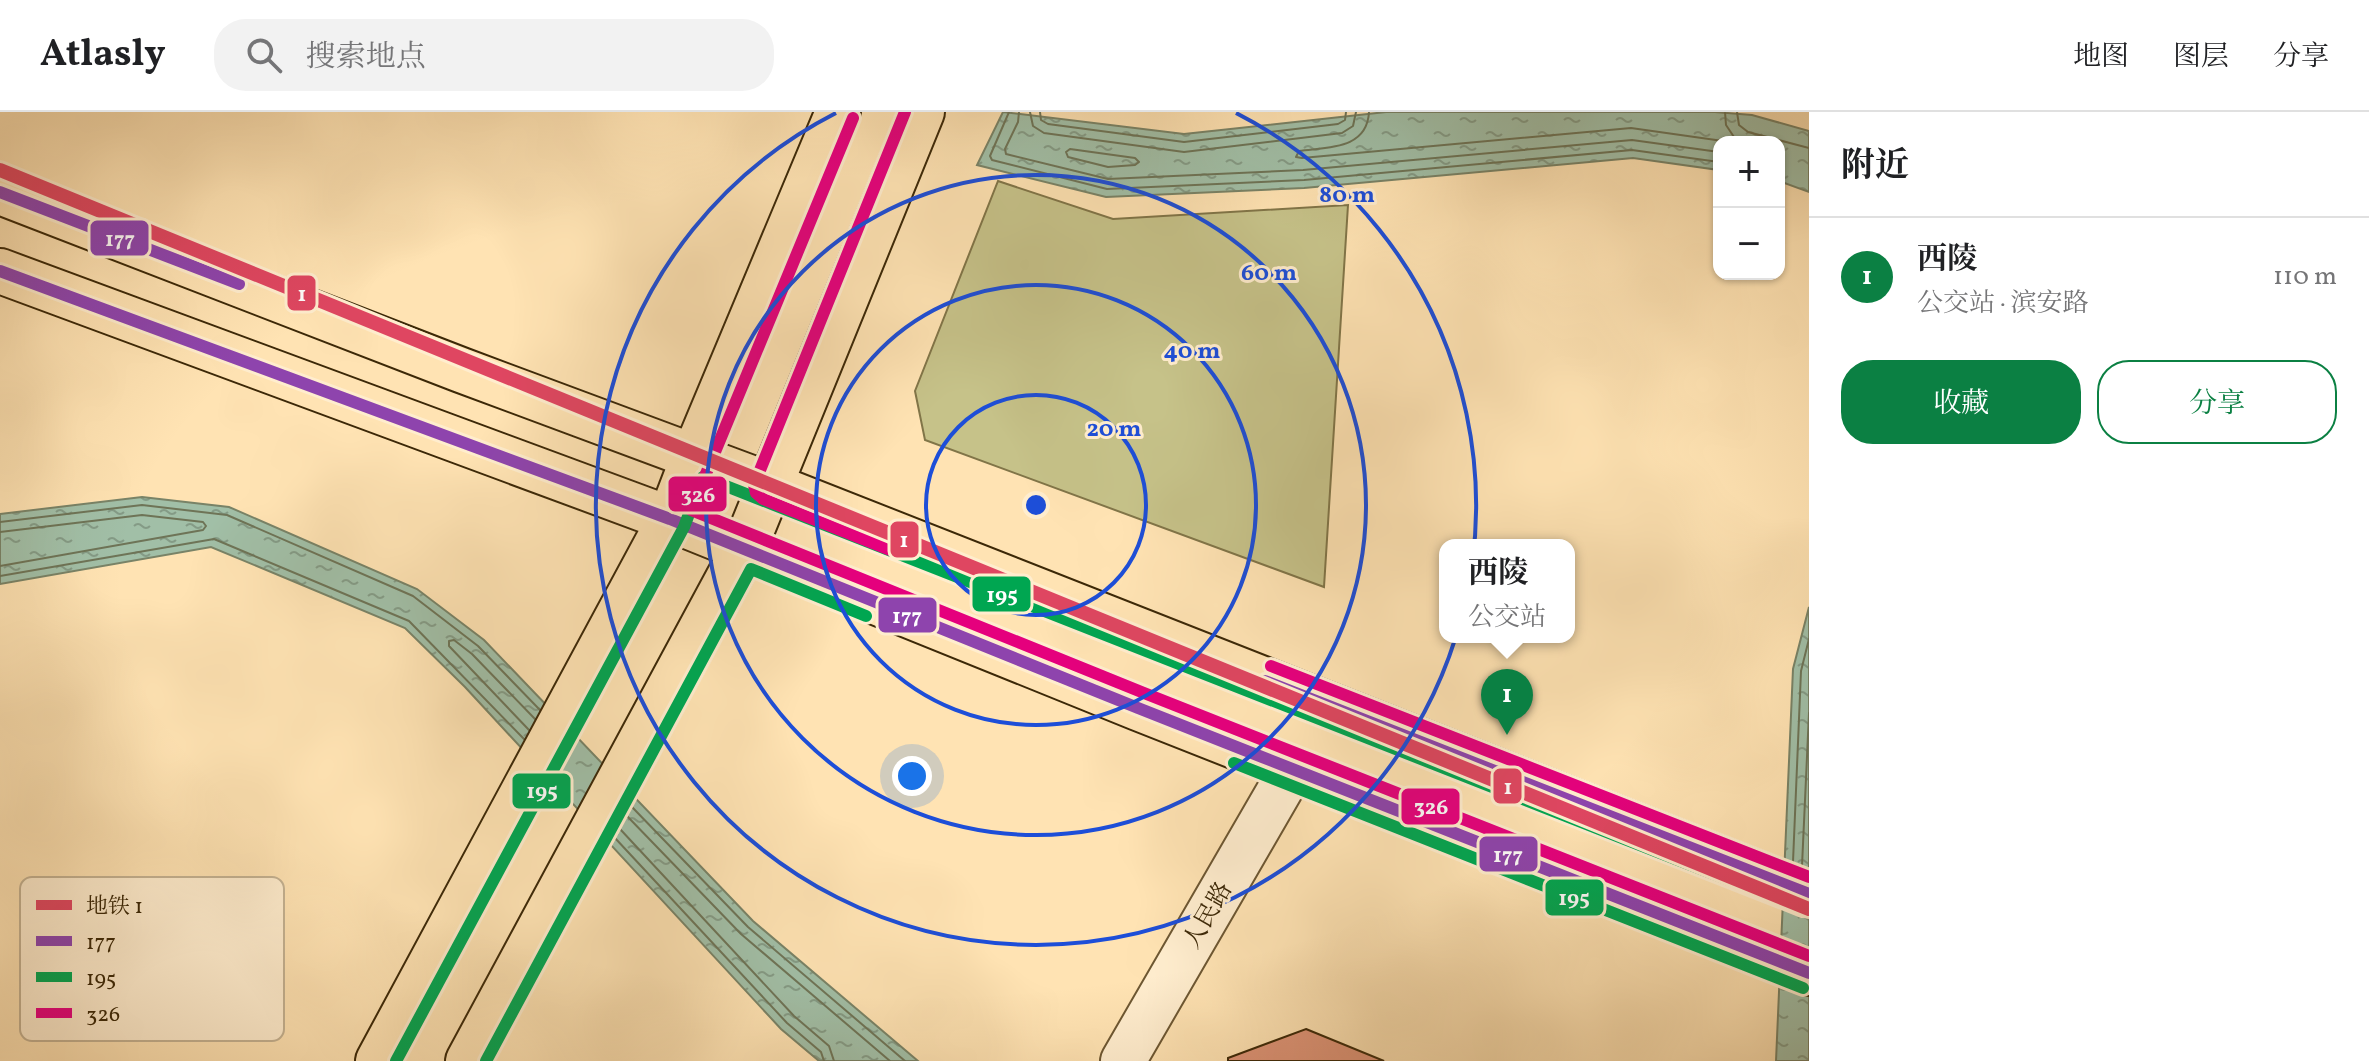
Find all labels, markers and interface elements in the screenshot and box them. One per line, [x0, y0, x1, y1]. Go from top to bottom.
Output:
search box [214, 19, 774, 91]
text: Atlasly [40, 29, 166, 82]
icon: search [242, 33, 286, 77]
text: 搜索地点 [306, 37, 426, 79]
text: 地图 [2073, 38, 2129, 77]
text: 图层 [2173, 38, 2229, 77]
text: 分享 [2273, 38, 2329, 77]
map controls [1713, 136, 1785, 280]
button: + [1713, 136, 1785, 208]
text: 附近 [1841, 144, 1909, 191]
text: 80 m [1319, 179, 1375, 213]
button: − [1713, 208, 1785, 280]
line badge: 177 [89, 219, 150, 257]
text: 177 [105, 225, 135, 256]
text: 西陵 [1917, 239, 1977, 281]
text: 60 m [1241, 257, 1297, 291]
text: 1 [1862, 259, 1872, 295]
text: 110 m [2273, 259, 2337, 295]
line badge: 1 [286, 274, 317, 312]
text: 1 [298, 280, 306, 311]
text: 公交站 · 滨安路 [1917, 286, 2089, 322]
text: 40 m [1164, 335, 1220, 369]
button: 收藏 [1841, 360, 2081, 444]
button: 分享 [2097, 360, 2337, 444]
text: 20 m [1086, 413, 1142, 447]
line badge: 326 [667, 475, 728, 513]
text: 326 [681, 481, 715, 512]
centre of rings [1022, 491, 1050, 519]
line badge: 1 [889, 520, 920, 559]
text: 1 [900, 526, 908, 557]
popup [1439, 539, 1575, 643]
text: 西陵 [1468, 553, 1528, 595]
line badge: 195 [971, 575, 1032, 613]
text: 195 [986, 581, 1018, 612]
line badge: 177 [877, 596, 938, 634]
text: 公交站 [1468, 600, 1546, 636]
text: 177 [892, 602, 922, 633]
pin: 1 [1481, 669, 1533, 735]
your location [892, 756, 932, 796]
line badge: 1 [1492, 767, 1523, 805]
line badge: 195 [511, 772, 572, 810]
text: 1 [1504, 773, 1512, 804]
text: 195 [526, 777, 558, 808]
line badge: 326 [1400, 787, 1461, 826]
text: 326 [1414, 793, 1448, 824]
line badge: 177 [1478, 835, 1539, 873]
text: 177 [1493, 841, 1523, 872]
street label: 人民路 [1176, 876, 1241, 956]
legend [20, 877, 284, 1041]
line badge: 195 [1544, 878, 1605, 917]
text: 195 [1558, 884, 1590, 915]
text: 地铁 1 [86, 892, 143, 923]
text: 177 [86, 928, 116, 959]
text: 195 [86, 964, 116, 995]
text: 326 [86, 1000, 120, 1031]

